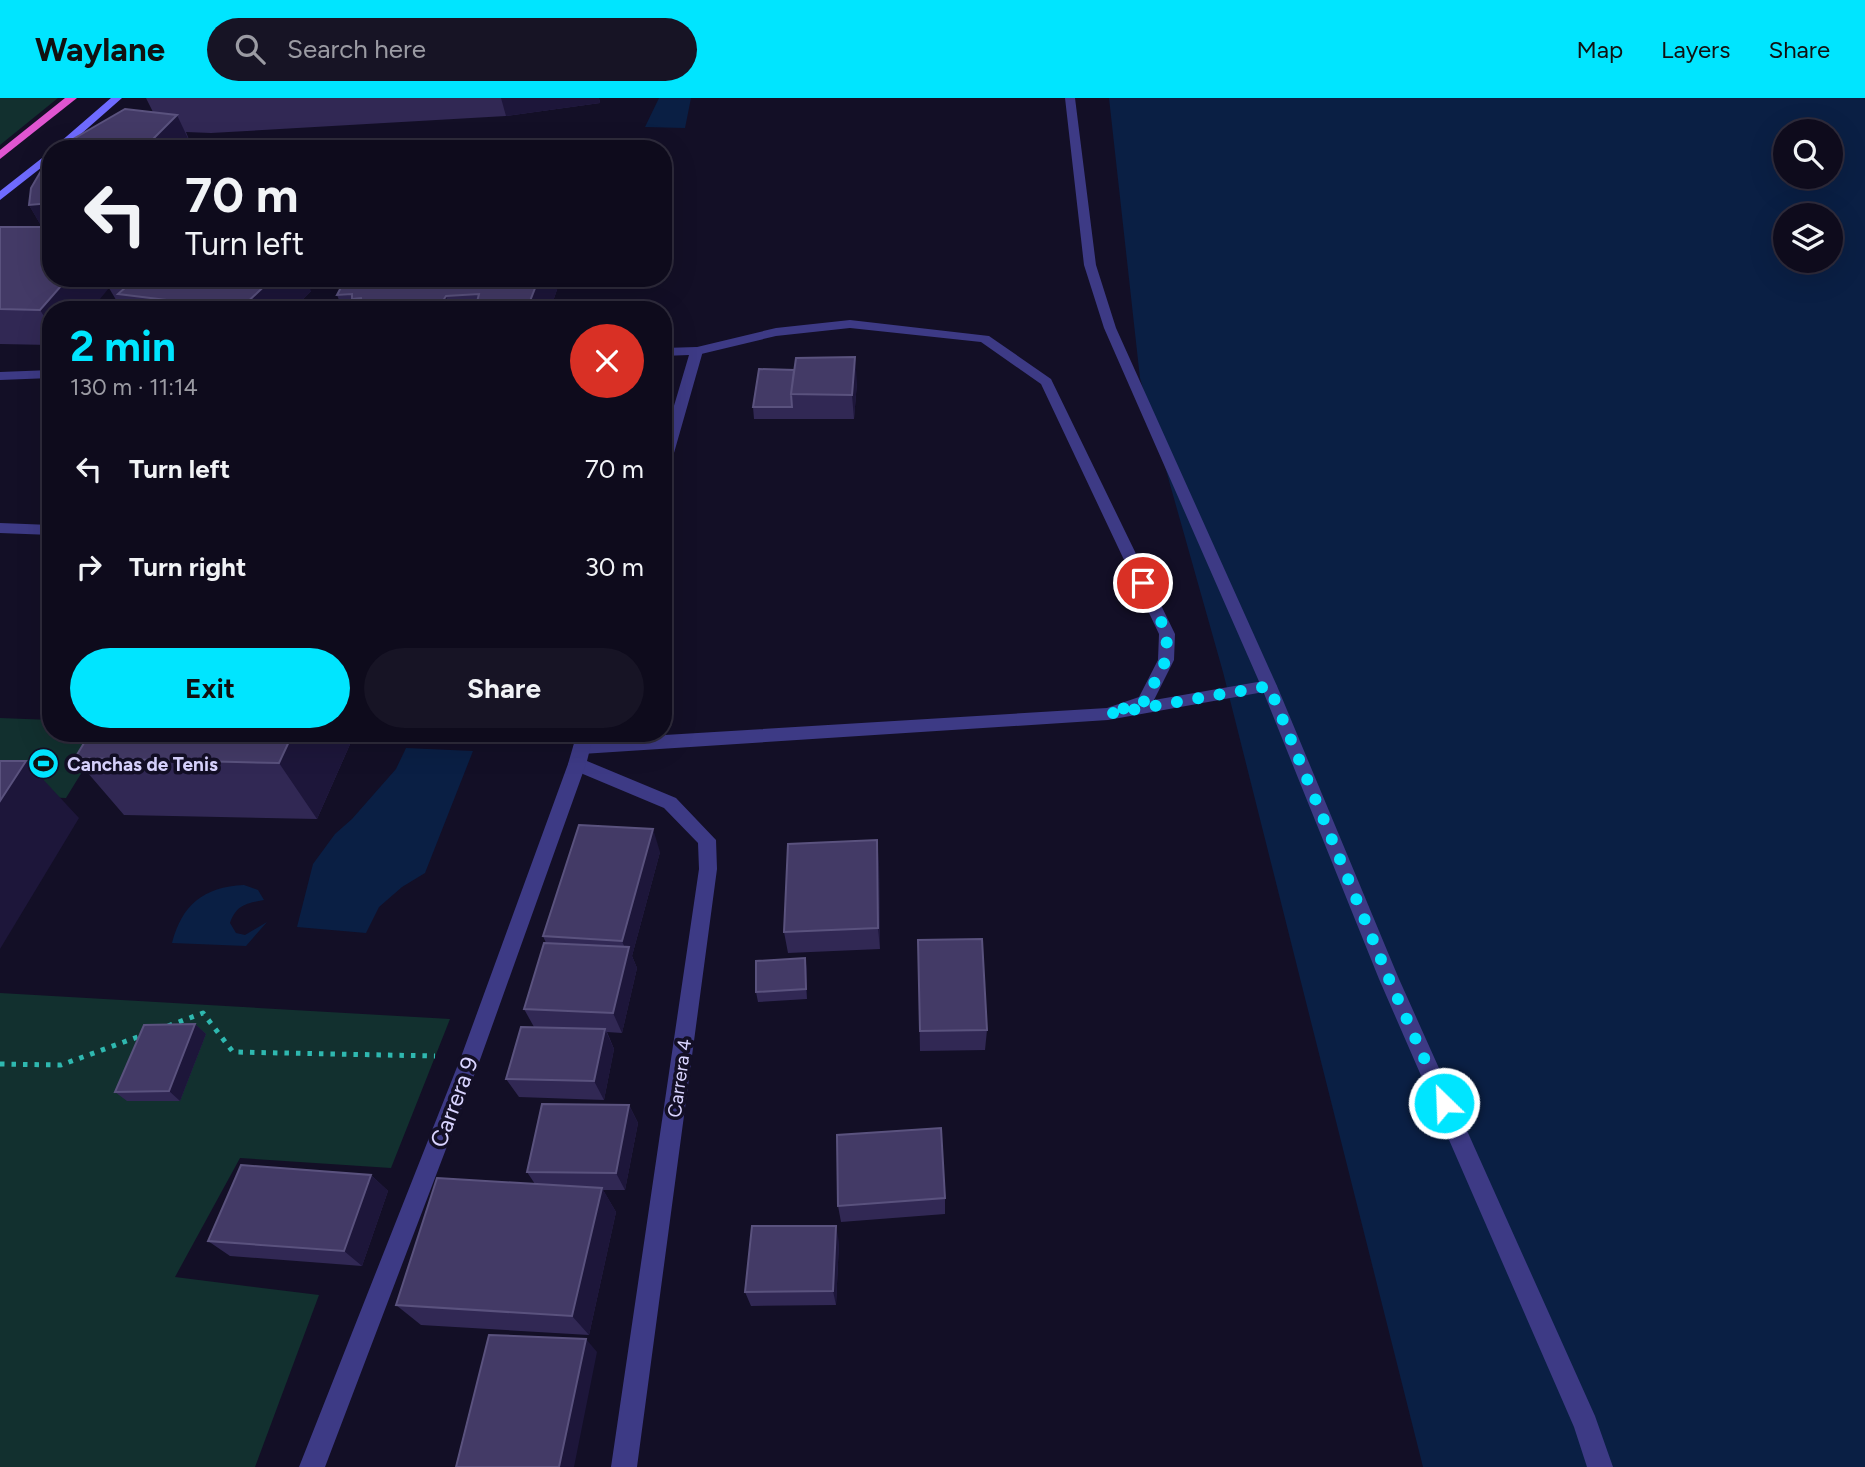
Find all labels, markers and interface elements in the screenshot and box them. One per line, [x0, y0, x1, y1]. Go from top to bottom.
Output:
search box [207, 18, 697, 81]
text: Waylane [35, 30, 165, 69]
icon: search [231, 30, 269, 68]
text: Search here [287, 33, 426, 65]
text: Map [1576, 35, 1623, 64]
text: Layers [1661, 35, 1730, 64]
text: Share [1768, 35, 1830, 64]
map controls [1773, 119, 1843, 273]
button: search [1773, 119, 1843, 189]
text: 70 m [185, 165, 298, 224]
icon: left [70, 168, 161, 259]
button: layers [1773, 203, 1843, 273]
text: Turn left [185, 225, 304, 263]
text: 2 min [70, 321, 176, 372]
button: close [570, 324, 644, 398]
text: 130 m · 11:14 [70, 373, 198, 401]
icon: left [70, 450, 108, 488]
text: Turn left [129, 453, 230, 485]
text: 70 m [585, 453, 644, 485]
icon: right [70, 548, 108, 586]
text: Turn right [129, 551, 246, 583]
text: 30 m [585, 551, 644, 583]
pin [1113, 553, 1173, 613]
icon: arrive [1124, 564, 1162, 602]
button: Exit [70, 648, 350, 728]
button: Share [364, 648, 644, 728]
sports icon: Canchas de Tenis [27, 747, 61, 781]
place label: Canchas de Tenis [67, 753, 218, 776]
street label: Carrera 4 [663, 1037, 696, 1119]
street label: Carrera 9 [424, 1053, 484, 1151]
position arrow [1407, 1066, 1481, 1140]

